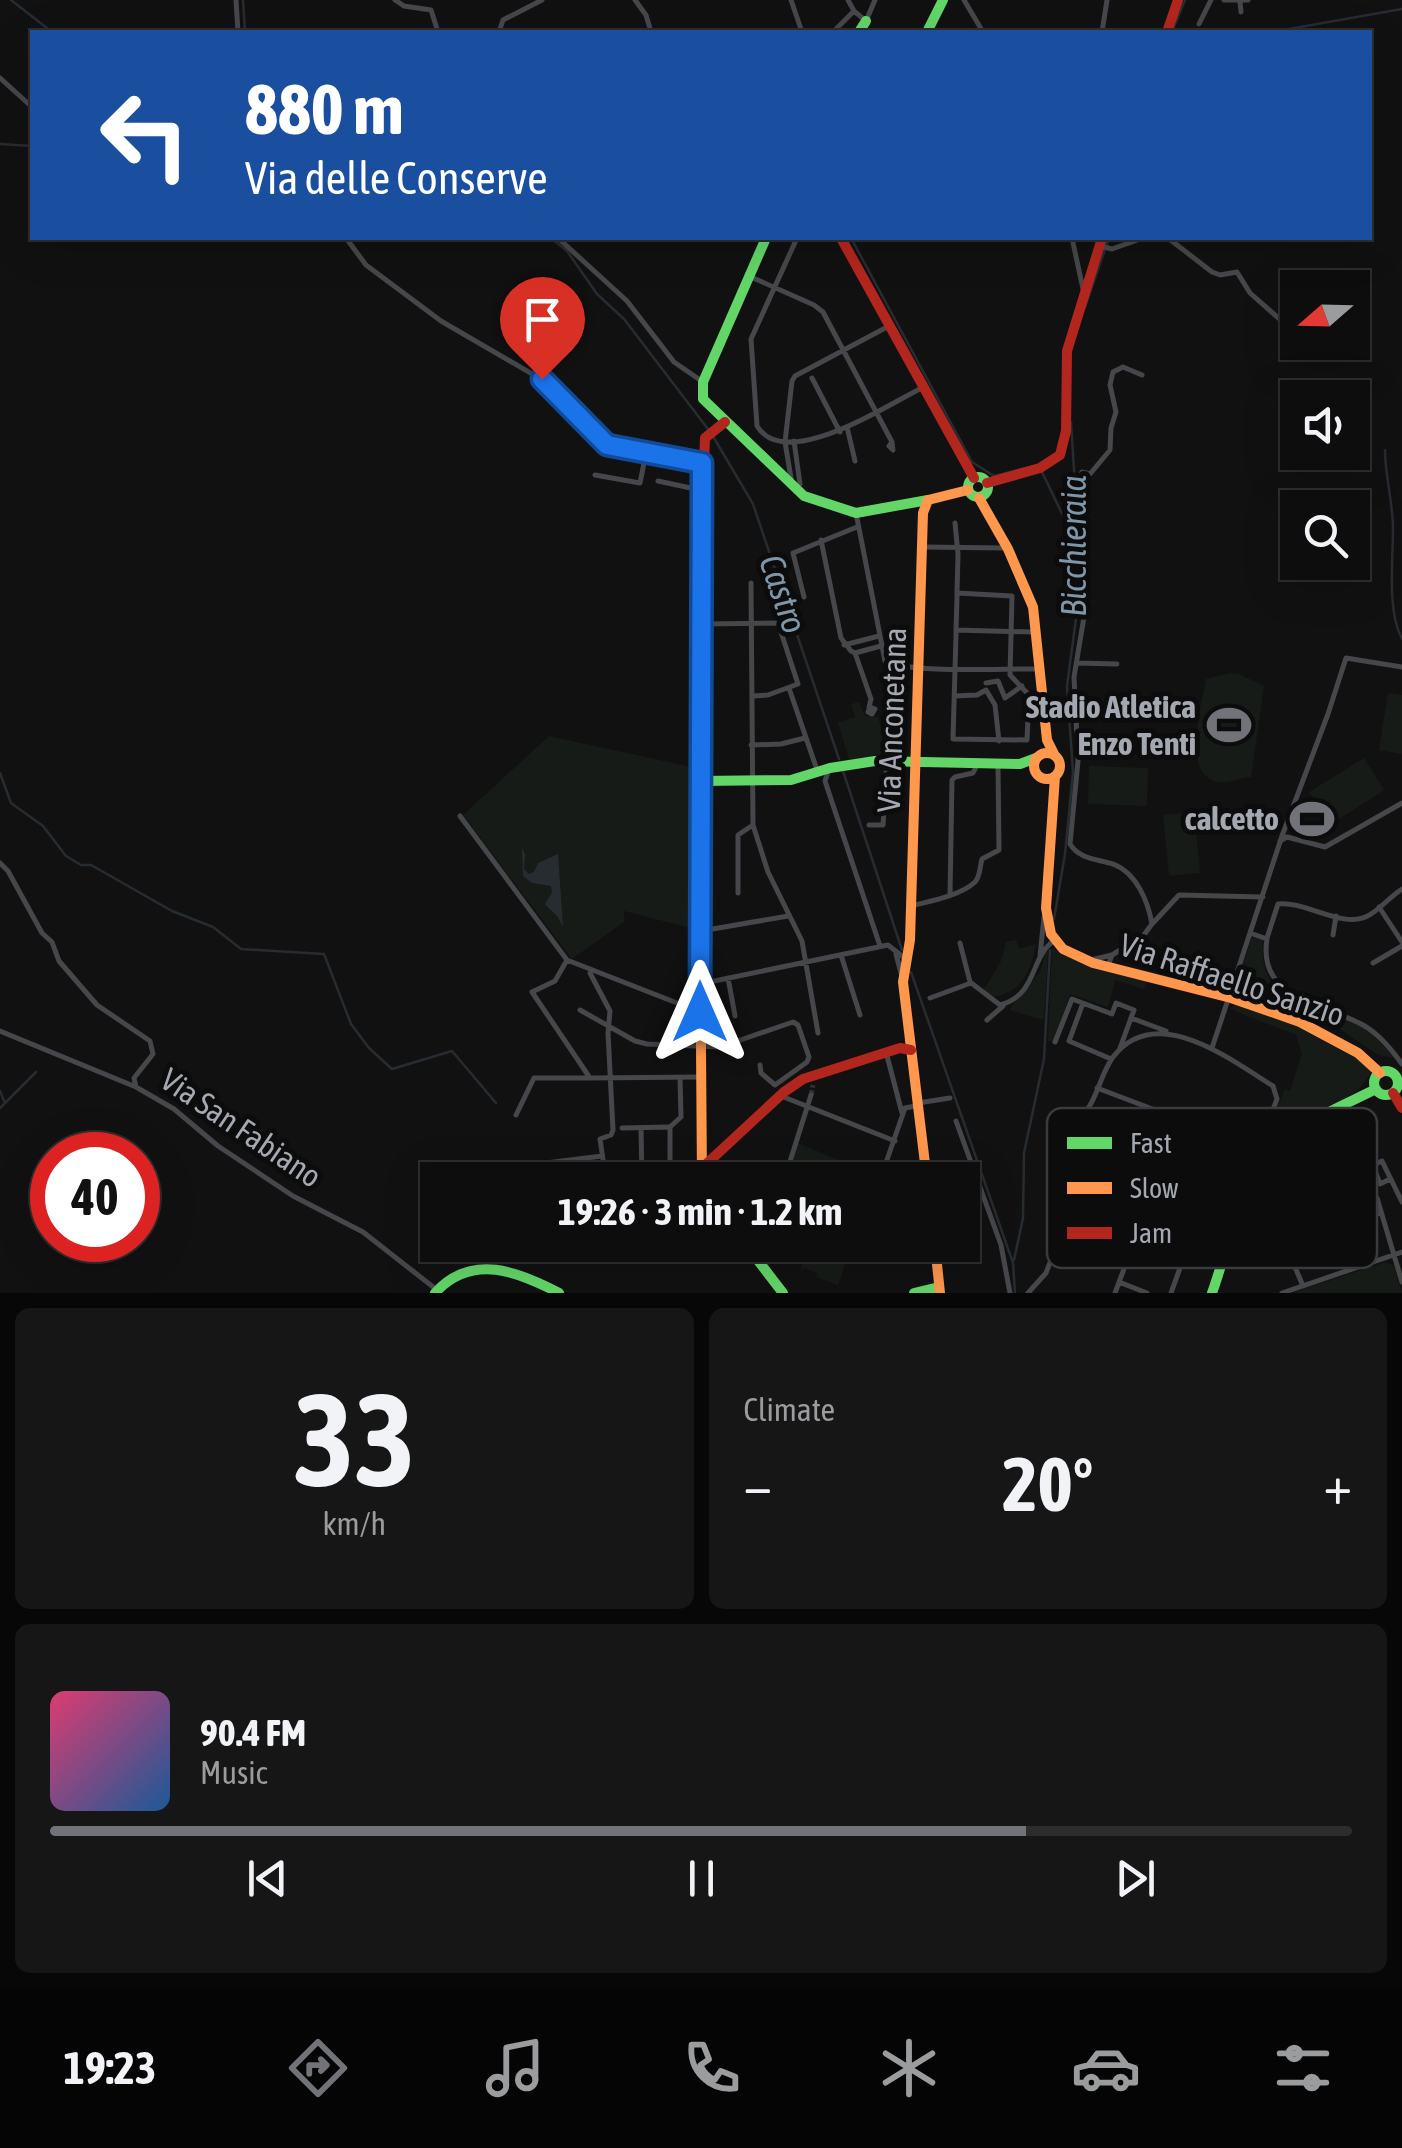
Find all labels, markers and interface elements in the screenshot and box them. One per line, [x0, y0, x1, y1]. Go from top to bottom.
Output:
text: 880 m [245, 69, 404, 149]
icon: left [80, 70, 210, 200]
text: Via delle Conserve [245, 152, 548, 204]
north arrow [1280, 270, 1370, 360]
map controls [1280, 270, 1370, 580]
pin [500, 277, 585, 380]
icon: arrive [515, 292, 570, 347]
button: sound [1280, 380, 1370, 470]
water label: Bicchieraia [1053, 475, 1093, 617]
button: search [1280, 490, 1370, 580]
water label: Castro [752, 549, 816, 638]
street label: Via Anconetana [870, 627, 913, 813]
place label: Stadio Atletica Enzo Tenti [1026, 688, 1196, 762]
sports icon: Stadio Atletica Enzo Tenti [1205, 701, 1253, 749]
sports icon: calcetto [1288, 795, 1336, 843]
place label: calcetto [1185, 800, 1279, 837]
street label: Via Raffaello Sanzio [1115, 926, 1349, 1033]
position arrow [648, 960, 752, 1064]
street label: Via San Fabiano [154, 1060, 329, 1195]
legend [1047, 1108, 1377, 1268]
text: Fast [1130, 1127, 1172, 1159]
speed limit sign: 40 [30, 1132, 160, 1262]
text: Slow [1130, 1172, 1179, 1204]
text: 19:26 · 3 min · 1.2 km [558, 1190, 842, 1233]
text: Jam [1130, 1217, 1172, 1249]
text: 33 [293, 1365, 415, 1514]
text: Climate [744, 1391, 835, 1428]
text: 20° [1002, 1441, 1093, 1527]
text: − [744, 1453, 772, 1516]
text: + [1323, 1453, 1352, 1516]
text: km/h [323, 1505, 386, 1542]
text: 90.4 FM [200, 1711, 306, 1754]
text: Music [200, 1754, 267, 1791]
icon: previous [240, 1851, 295, 1906]
icon: pause [674, 1851, 729, 1906]
icon: next [1108, 1851, 1163, 1906]
icon: directions [283, 2033, 353, 2103]
icon: music [480, 2033, 550, 2103]
icon: phone [677, 2033, 747, 2103]
icon: climate [874, 2033, 944, 2103]
icon: car [1071, 2033, 1141, 2103]
icon: filters [1268, 2033, 1338, 2103]
text: 19:23 [64, 2042, 156, 2094]

